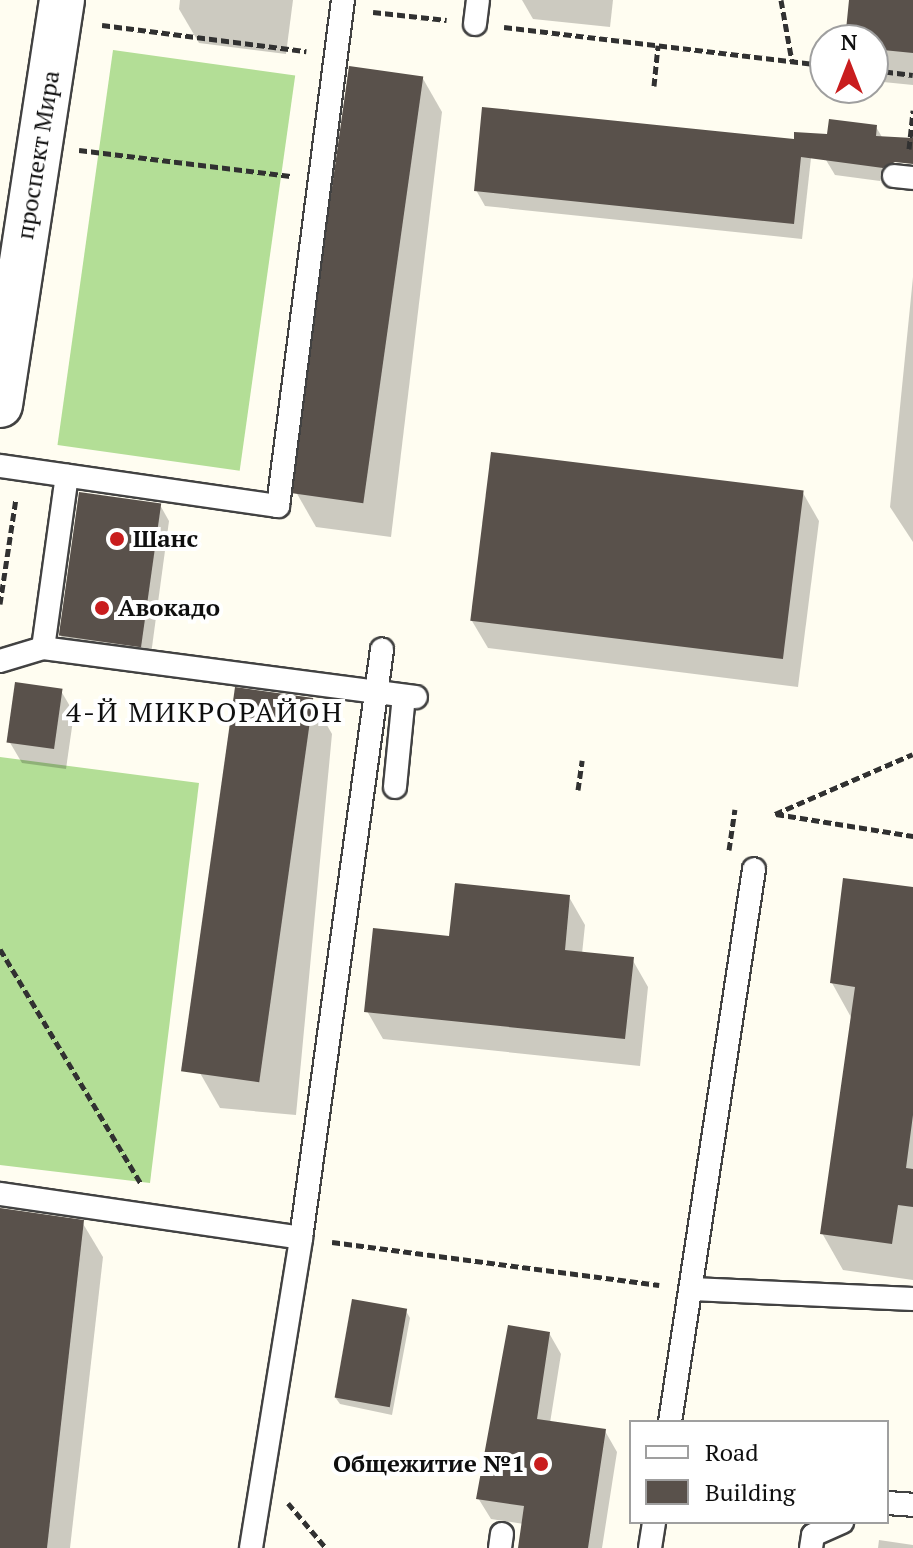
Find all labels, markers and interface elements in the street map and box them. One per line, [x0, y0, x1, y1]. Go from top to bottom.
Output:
north arrow [809, 24, 889, 104]
text: N [841, 27, 857, 56]
street label: проспект Мира [10, 68, 66, 242]
place label: Шанс [133, 525, 198, 553]
marker: Шанс [108, 530, 126, 548]
place label: Авокадо [118, 594, 220, 622]
marker: Авокадо [93, 599, 111, 617]
district label: 4-Й МИКРОРАЙОН [66, 695, 344, 729]
legend [629, 1420, 889, 1524]
text: Road [705, 1436, 759, 1468]
place label: Общежитие №1 [333, 1450, 525, 1478]
marker: Общежитие №1 [532, 1455, 550, 1473]
text: Building [705, 1476, 795, 1508]

